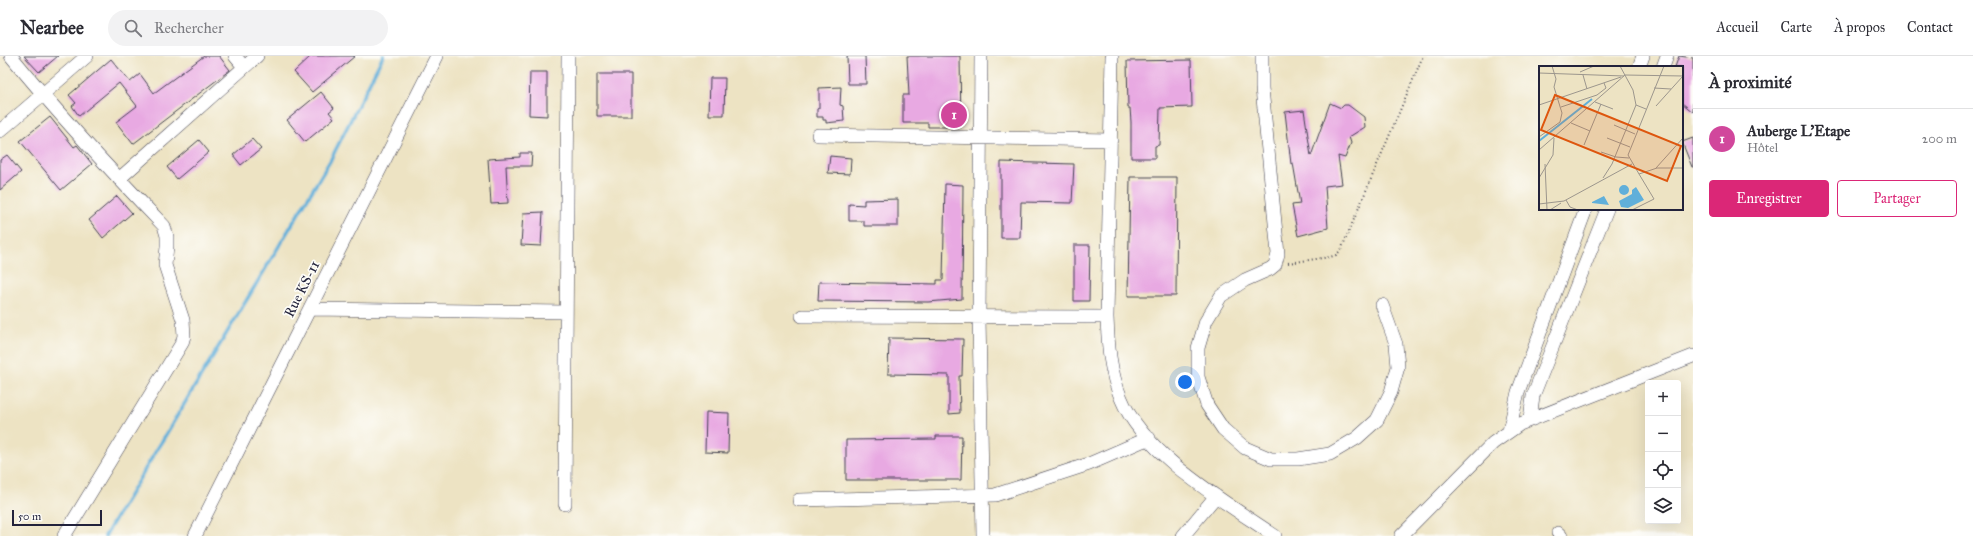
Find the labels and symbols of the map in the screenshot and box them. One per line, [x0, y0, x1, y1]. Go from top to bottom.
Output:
inset map [1539, 66, 1683, 210]
pin: 1 [941, 100, 967, 130]
street label: Rue KS-11 [281, 258, 324, 320]
your location [1175, 372, 1195, 392]
scale bar [12, 508, 102, 527]

